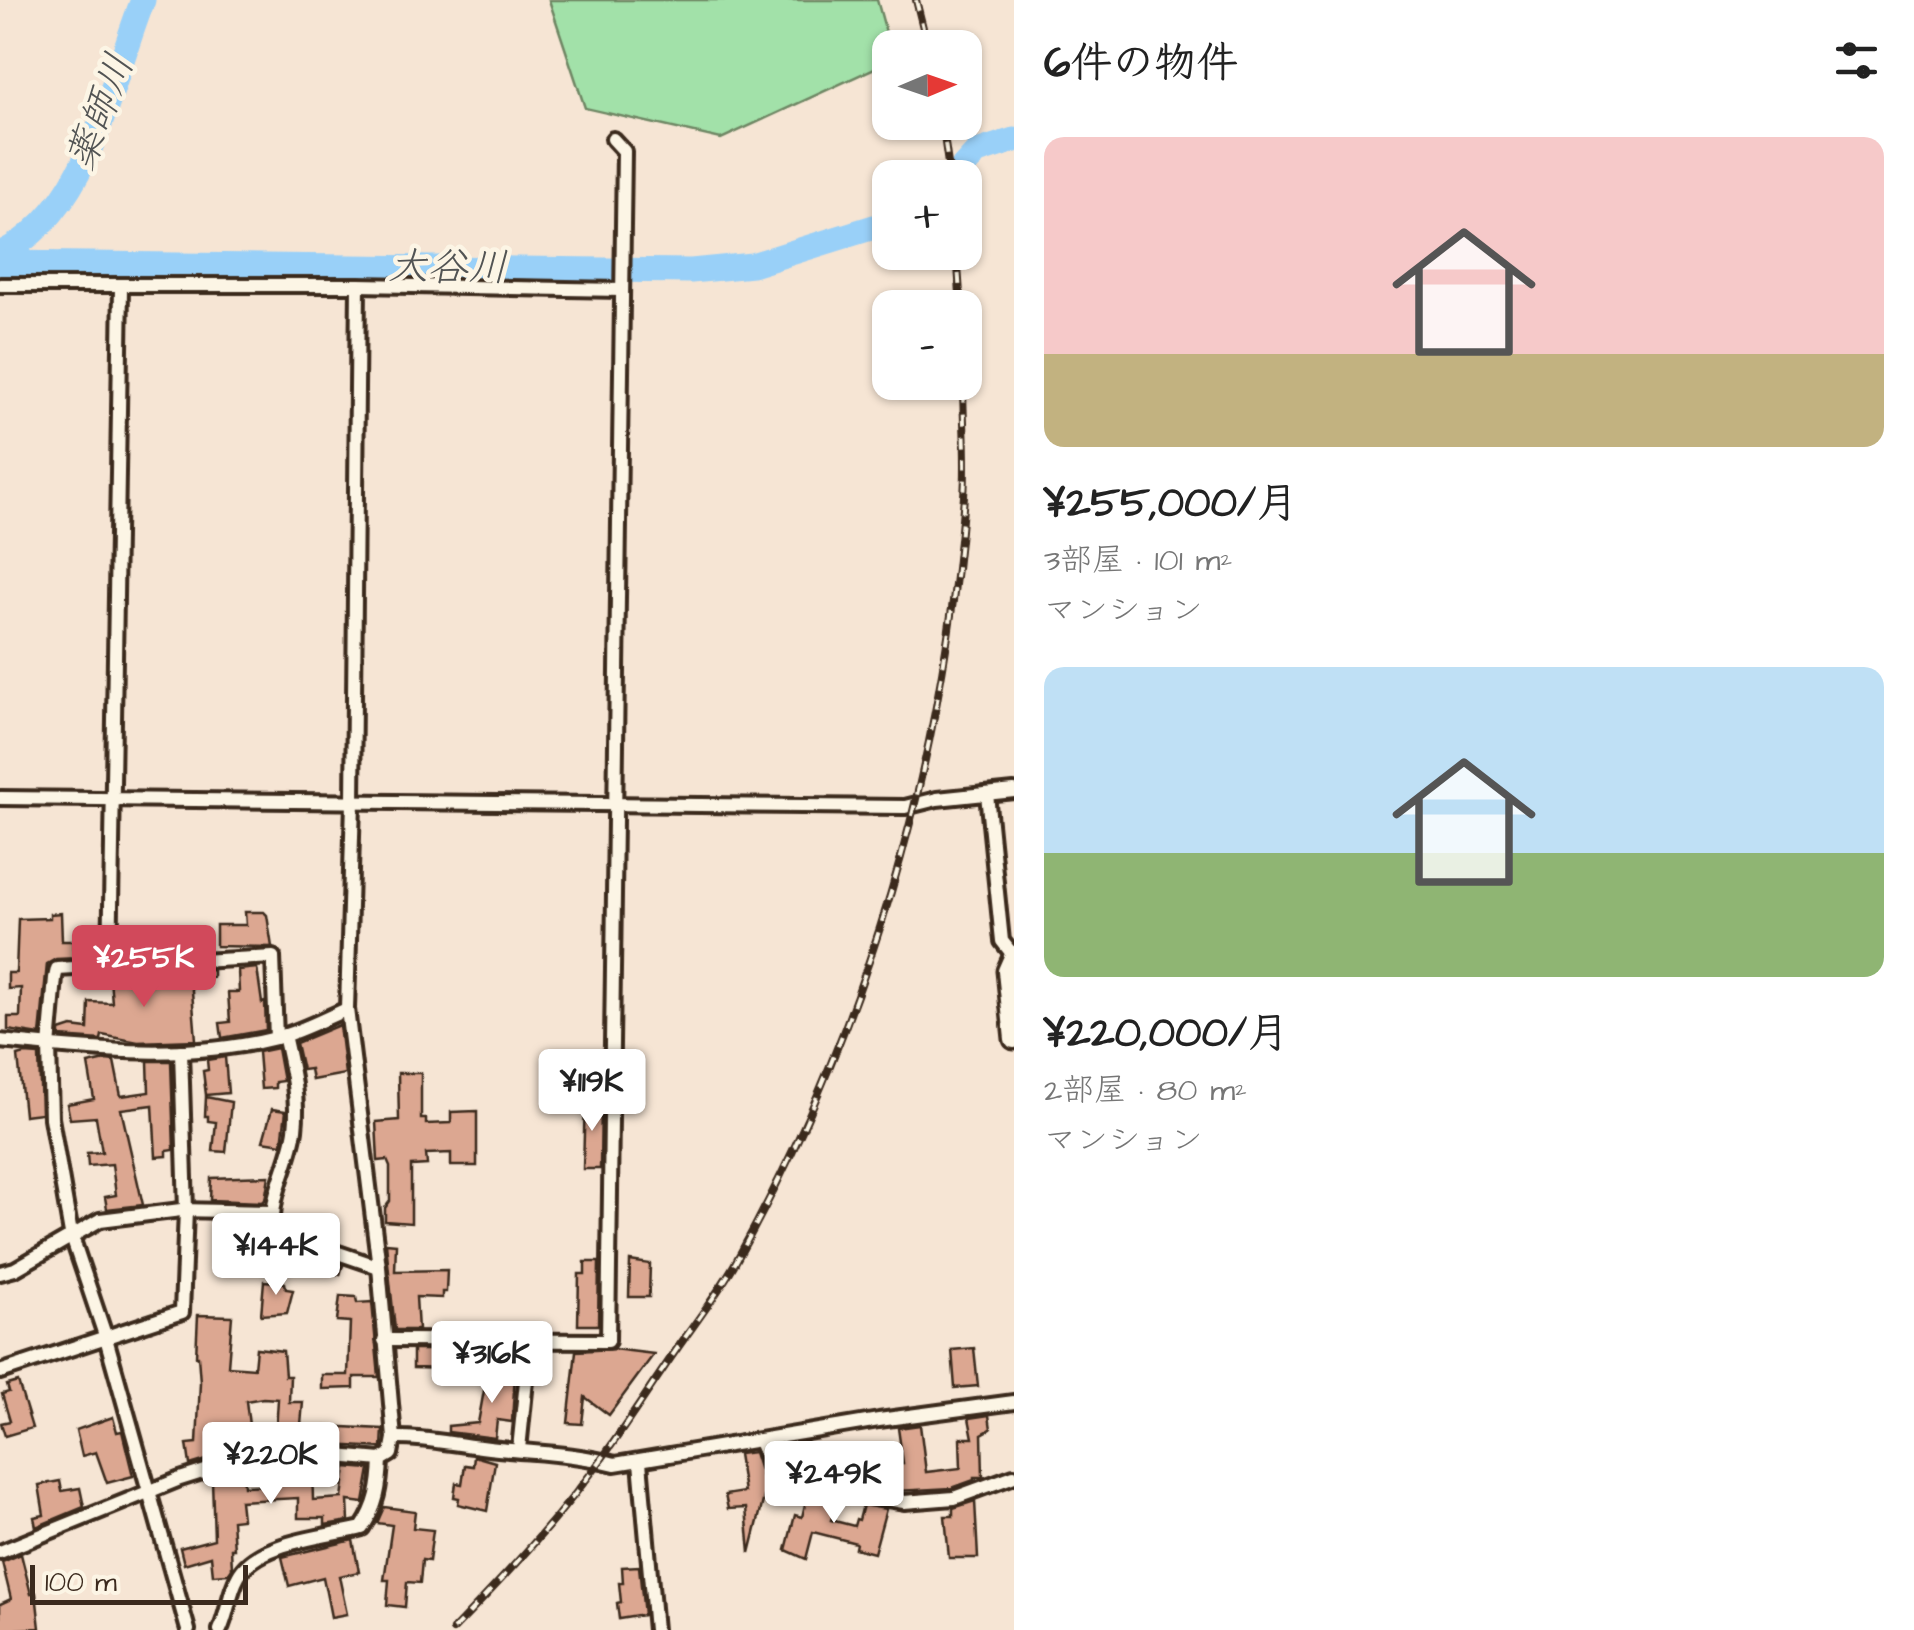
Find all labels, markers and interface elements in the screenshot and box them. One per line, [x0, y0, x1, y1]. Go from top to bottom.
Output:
north arrow [872, 30, 982, 140]
map controls [872, 30, 982, 400]
icon: filters [1829, 33, 1884, 88]
text: 6件の物件 [1044, 35, 1238, 93]
water label: 薬師川 [54, 46, 148, 178]
button: + [872, 160, 982, 270]
icon: home [1374, 202, 1554, 382]
water label: 大谷川 [388, 239, 508, 297]
button: − [872, 290, 982, 400]
text: ¥255,000/月 [1044, 475, 1298, 533]
text: 3部屋 · 101 m² [1044, 538, 1233, 583]
text: マンション [1044, 588, 1203, 633]
icon: home [1374, 732, 1554, 912]
pin: ¥255K [74, 925, 214, 1010]
text: ¥255K [94, 935, 194, 980]
text: ¥220,000/月 [1044, 1005, 1289, 1063]
pin: ¥119K [522, 1049, 662, 1134]
text: ¥119K [561, 1059, 623, 1104]
text: 2部屋 · 80 m² [1044, 1068, 1247, 1113]
text: マンション [1044, 1118, 1203, 1163]
pin: ¥144K [206, 1213, 346, 1298]
text: ¥144K [234, 1223, 318, 1268]
pin: ¥316K [422, 1321, 562, 1406]
text: ¥316K [454, 1331, 530, 1376]
pin: ¥220K [201, 1422, 341, 1507]
text: ¥220K [224, 1432, 318, 1477]
pin: ¥249K [764, 1441, 904, 1526]
text: ¥249K [787, 1451, 881, 1496]
scale bar [30, 1560, 248, 1604]
text: 100 m [45, 1563, 117, 1602]

